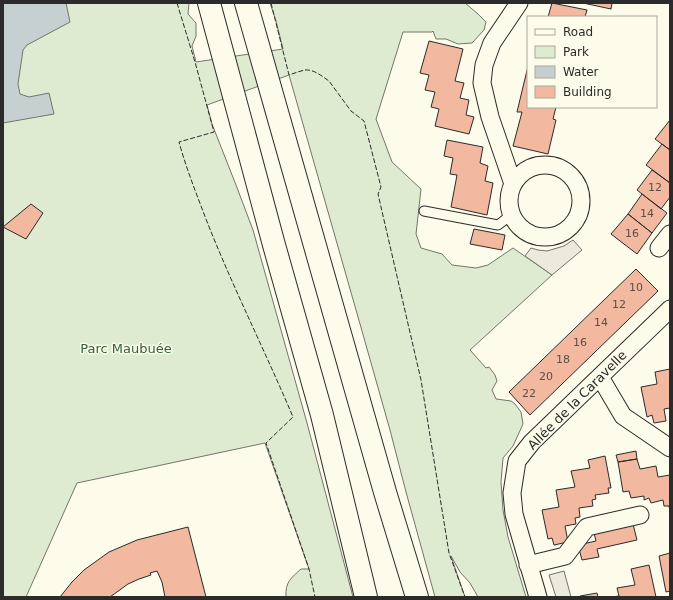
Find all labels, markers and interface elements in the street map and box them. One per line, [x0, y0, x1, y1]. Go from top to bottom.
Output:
legend [527, 16, 657, 108]
text: Road [563, 25, 593, 39]
text: Park [563, 45, 589, 59]
text: Water [563, 65, 599, 79]
text: Building [563, 85, 612, 99]
house number: 12 [648, 181, 662, 194]
house number: 14 [640, 207, 654, 220]
house number: 16 [625, 227, 639, 240]
house number: 10 [629, 281, 643, 294]
house number: 12 [612, 298, 626, 311]
house number: 14 [594, 316, 608, 329]
house number: 16 [573, 336, 587, 349]
park label: Parc Maubuée [80, 341, 172, 356]
street label: Allée de la Caravelle [524, 347, 630, 453]
house number: 18 [556, 353, 570, 366]
house number: 20 [539, 370, 553, 383]
house number: 22 [522, 387, 536, 400]

